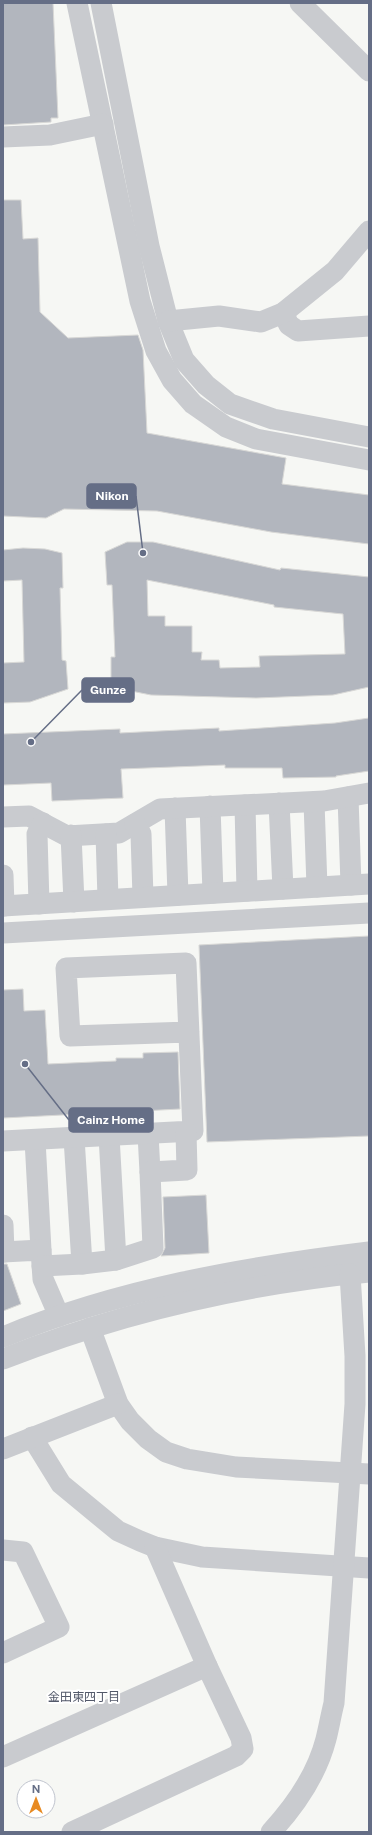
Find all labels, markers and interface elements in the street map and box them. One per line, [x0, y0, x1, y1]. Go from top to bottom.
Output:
callout: Nikon [87, 484, 136, 508]
text: Nikon [95, 489, 129, 503]
callout: Gunze [82, 678, 134, 702]
text: Gunze [90, 683, 126, 697]
callout: Cainz Home [69, 1108, 153, 1132]
text: Cainz Home [77, 1113, 145, 1127]
district label: 金田東四丁目 [48, 1690, 120, 1704]
north arrow [16, 1779, 56, 1819]
text: N [32, 1783, 40, 1795]

